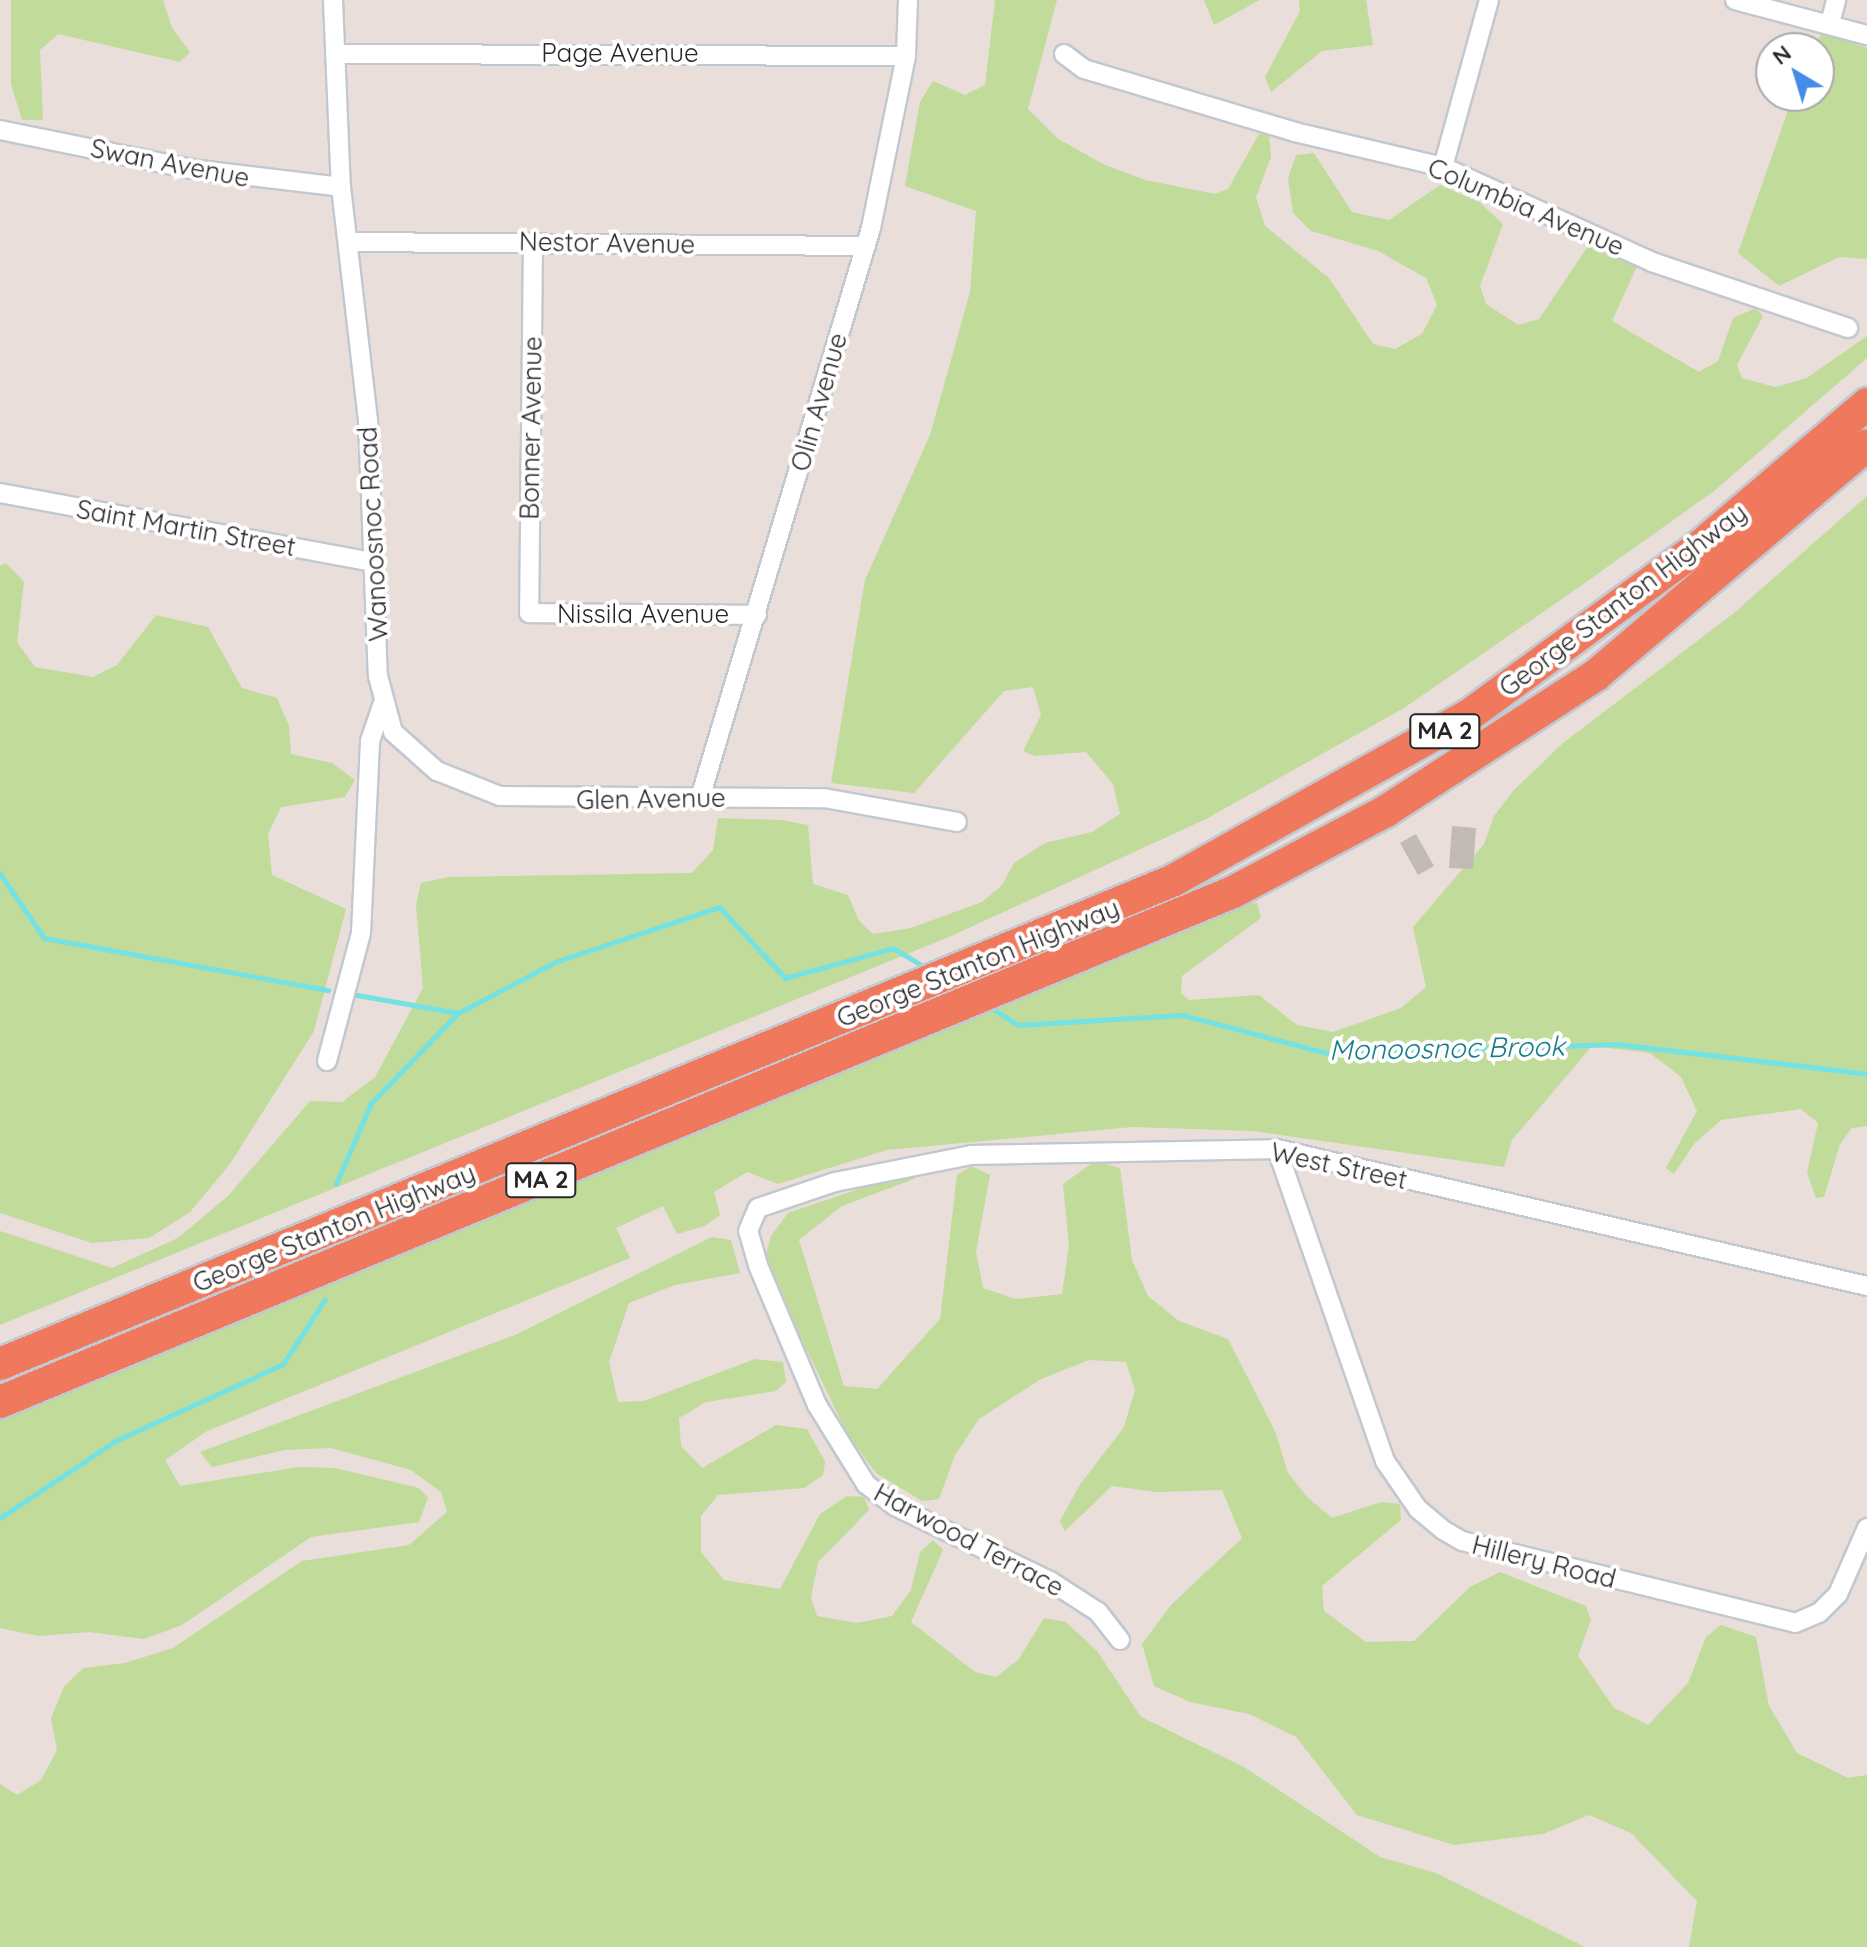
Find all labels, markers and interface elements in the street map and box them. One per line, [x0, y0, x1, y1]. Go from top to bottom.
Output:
north arrow [1755, 32, 1835, 112]
street label: Page Avenue [541, 37, 699, 69]
text: N [1766, 39, 1796, 71]
street label: Swan Avenue [88, 132, 252, 194]
street label: Columbia Avenue [1423, 152, 1629, 262]
street label: Nestor Avenue [519, 226, 695, 260]
street label: Olin Avenue [784, 329, 854, 475]
street label: Bonner Avenue [514, 336, 548, 520]
street label: Wanoosnoc Road [352, 426, 394, 642]
street label: Saint Martin Street [74, 493, 298, 563]
street label: George Stanton Highway [1493, 497, 1753, 703]
street label: Nissila Avenue [557, 598, 729, 630]
road number: MA 2 [1409, 711, 1481, 751]
street label: Glen Avenue [576, 782, 726, 816]
street label: George Stanton Highway [832, 892, 1124, 1034]
water label: Monoosnoc Brook [1329, 1029, 1565, 1067]
street label: West Street [1268, 1136, 1410, 1196]
street label: George Stanton Highway [188, 1157, 480, 1299]
road number: MA 2 [505, 1160, 577, 1200]
street label: Harwood Terrace [869, 1477, 1069, 1603]
street label: Hillery Road [1469, 1529, 1619, 1595]

